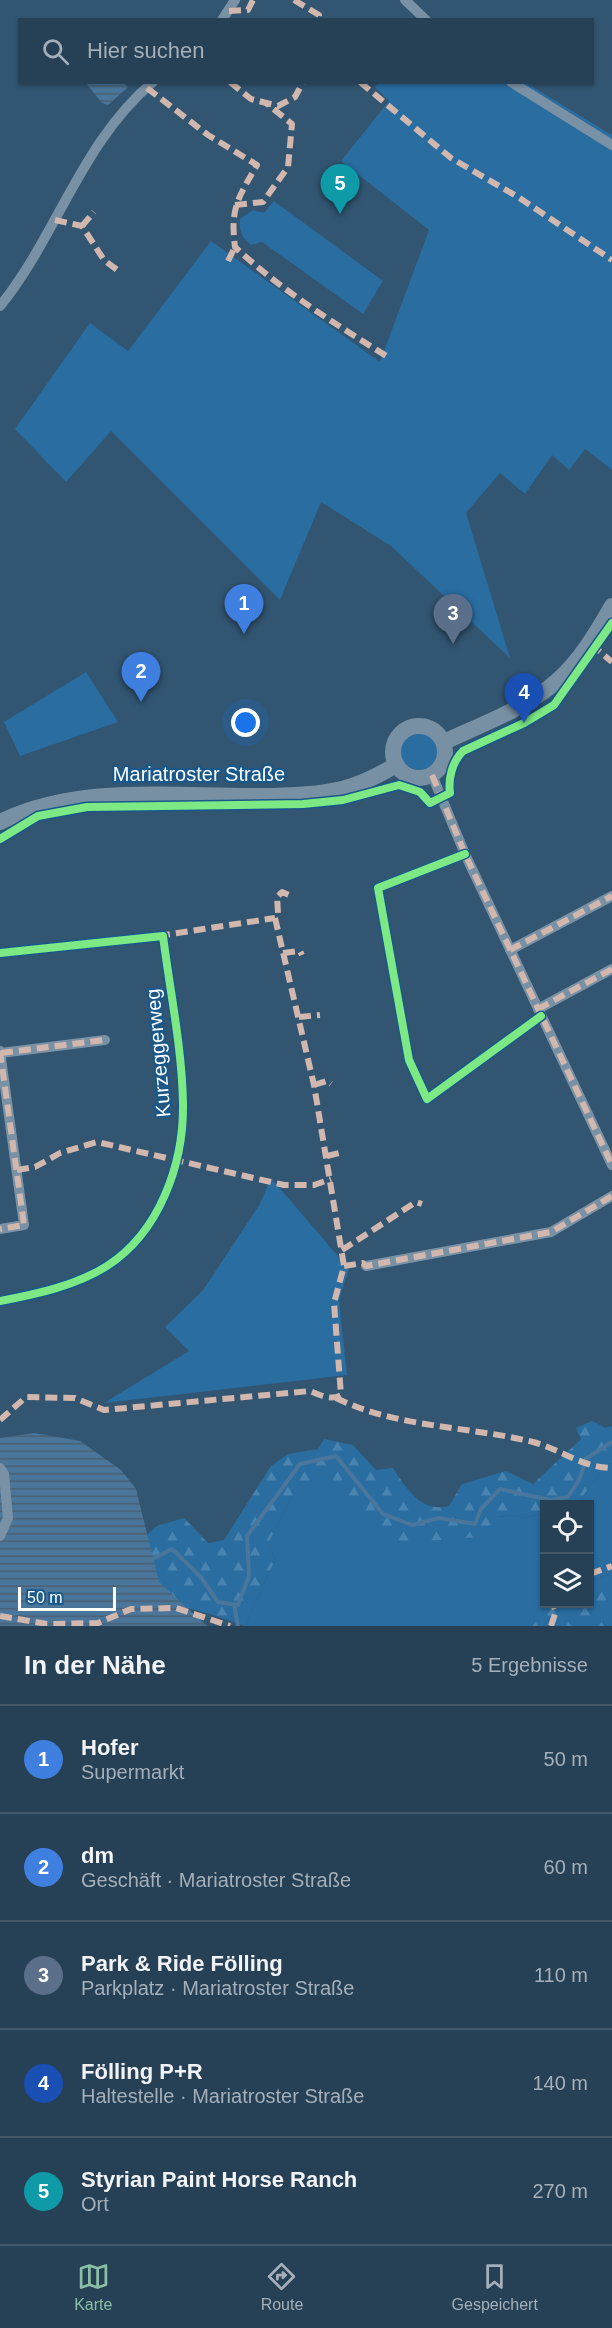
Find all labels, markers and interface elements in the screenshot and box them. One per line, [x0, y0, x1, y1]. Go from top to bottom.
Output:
search box [18, 18, 594, 84]
icon: search [39, 35, 72, 68]
text: Hier suchen [87, 38, 204, 63]
pin: 5 [320, 164, 360, 214]
pin: 1 [224, 584, 264, 634]
pin: 3 [434, 594, 472, 644]
pin: 2 [122, 652, 160, 702]
pin: 4 [504, 674, 544, 723]
your location [231, 708, 260, 737]
street label: Mariatroster Straße [113, 763, 285, 785]
street label: Kurzeggerweg [141, 988, 175, 1118]
map controls [540, 1500, 594, 1608]
button: locate [540, 1500, 594, 1554]
button: layers [540, 1554, 594, 1608]
scale bar [18, 1584, 116, 1612]
text: 50 m [27, 1589, 63, 1606]
text: In der Nähe [24, 1650, 166, 1680]
text: 5 Ergebnisse [471, 1654, 588, 1676]
text: Hofer [81, 1735, 138, 1760]
text: 1 [38, 1748, 49, 1770]
text: 50 m [544, 1748, 588, 1770]
text: Supermarkt [81, 1761, 184, 1783]
text: dm [81, 1843, 114, 1868]
text: 2 [38, 1856, 49, 1878]
text: 60 m [544, 1856, 588, 1878]
text: Geschäft · Mariatroster Straße [81, 1869, 351, 1891]
text: Park & Ride Fölling [81, 1951, 283, 1976]
text: 3 [38, 1964, 49, 1986]
text: 110 m [534, 1964, 588, 1986]
text: Parkplatz · Mariatroster Straße [81, 1977, 354, 1999]
text: Fölling P+R [81, 2059, 203, 2084]
text: 4 [38, 2072, 49, 2094]
text: 140 m [532, 2072, 588, 2094]
text: Haltestelle · Mariatroster Straße [81, 2085, 364, 2107]
text: Styrian Paint Horse Ranch [81, 2167, 357, 2192]
text: 5 [38, 2180, 49, 2202]
text: 270 m [532, 2180, 588, 2202]
text: Ort [81, 2193, 109, 2215]
tab: Karte [74, 2260, 112, 2314]
tab: Route [261, 2260, 303, 2314]
tab: Gespeichert [452, 2260, 538, 2314]

